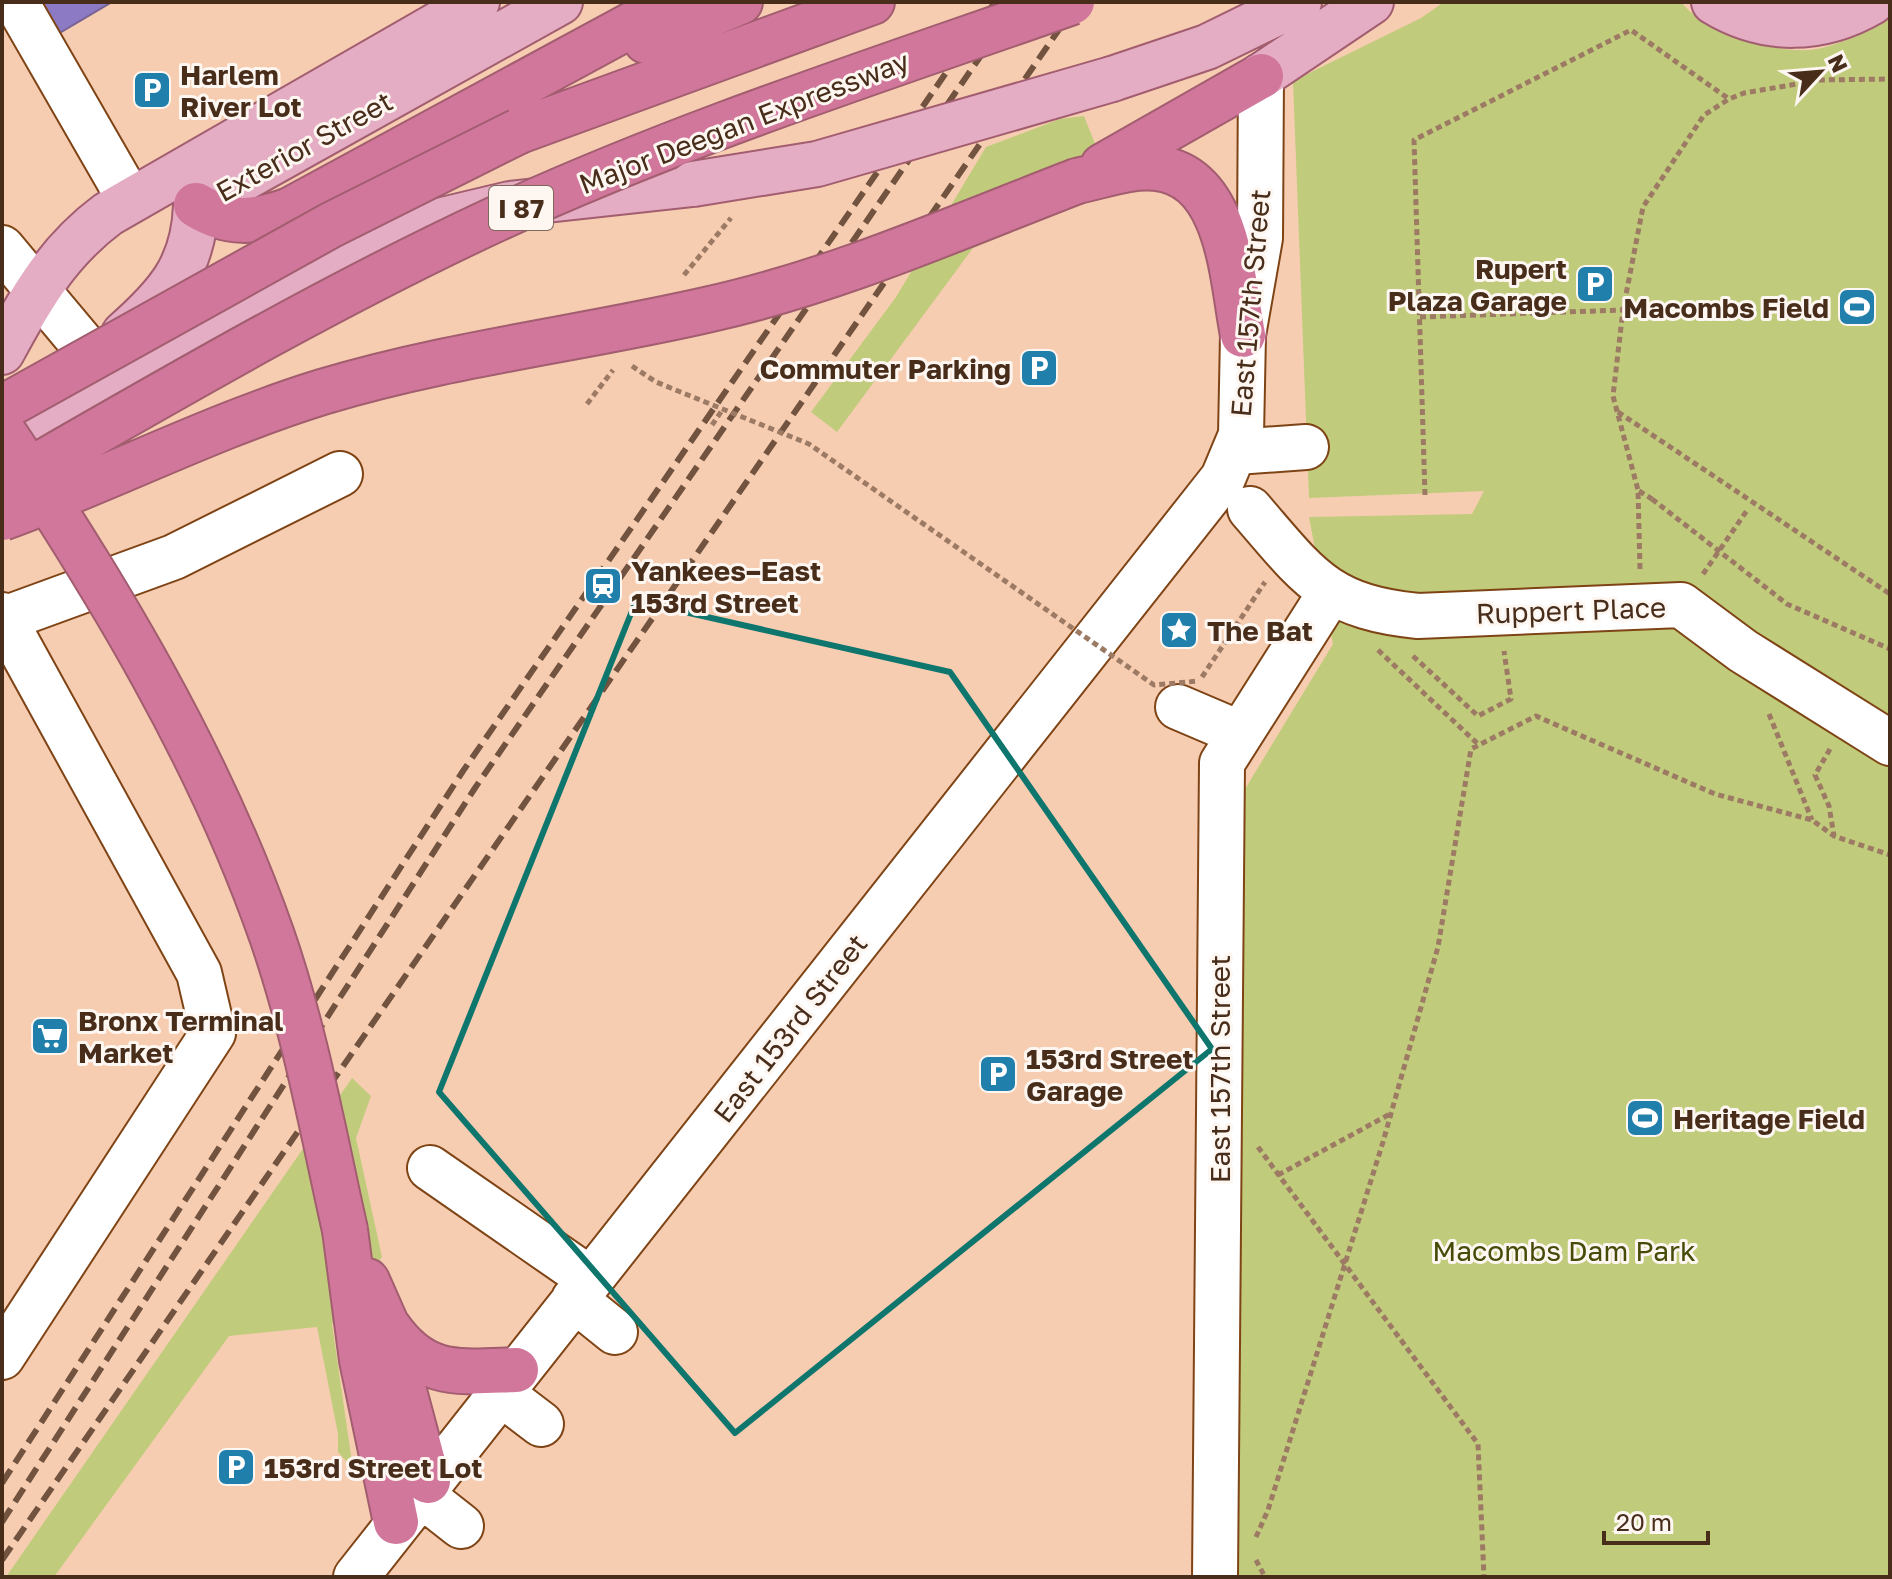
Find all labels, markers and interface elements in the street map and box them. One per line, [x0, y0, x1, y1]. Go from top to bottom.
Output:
north arrow [1780, 32, 1860, 112]
street label: Major Deegan Expressway [574, 44, 914, 200]
text: N [1823, 50, 1854, 76]
place label: Harlem River Lot [180, 58, 302, 123]
parking icon: Harlem River Lot [131, 69, 173, 111]
street label: Exterior Street [210, 84, 398, 208]
road number: I 87 [489, 186, 553, 230]
street label: East 157th Street [1224, 188, 1276, 418]
place label: Rupert Plaza Garage [1388, 252, 1567, 317]
parking icon: Rupert Plaza Garage [1574, 263, 1616, 305]
sports icon: Macombs Field [1836, 286, 1878, 328]
place label: Macombs Field [1623, 291, 1829, 324]
parking icon: Commuter Parking [1018, 347, 1060, 389]
place label: Commuter Parking [759, 352, 1011, 385]
place label: Yankees–East 153rd Street [631, 554, 821, 619]
station icon: Yankees–East 153rd Street [582, 565, 624, 607]
street label: Ruppert Place [1475, 590, 1667, 630]
place icon: The Bat [1158, 609, 1200, 651]
place label: The Bat [1207, 614, 1313, 647]
street label: East 153rd Street [706, 927, 874, 1129]
street label: East 157th Street [1203, 955, 1236, 1183]
place label: Bronx Terminal Market [78, 1004, 283, 1069]
supermarket icon: Bronx Terminal Market [29, 1015, 71, 1057]
place label: 153rd Street Garage [1026, 1042, 1194, 1107]
parking icon: 153rd Street Garage [977, 1053, 1019, 1095]
sports icon: Heritage Field [1624, 1097, 1666, 1139]
place label: Heritage Field [1673, 1102, 1865, 1135]
park label: Macombs Dam Park [1432, 1234, 1696, 1267]
parking icon: 153rd Street Lot [215, 1446, 257, 1488]
place label: 153rd Street Lot [264, 1451, 482, 1484]
scale bar [1604, 1495, 1708, 1545]
text: 20 m [1616, 1507, 1672, 1536]

